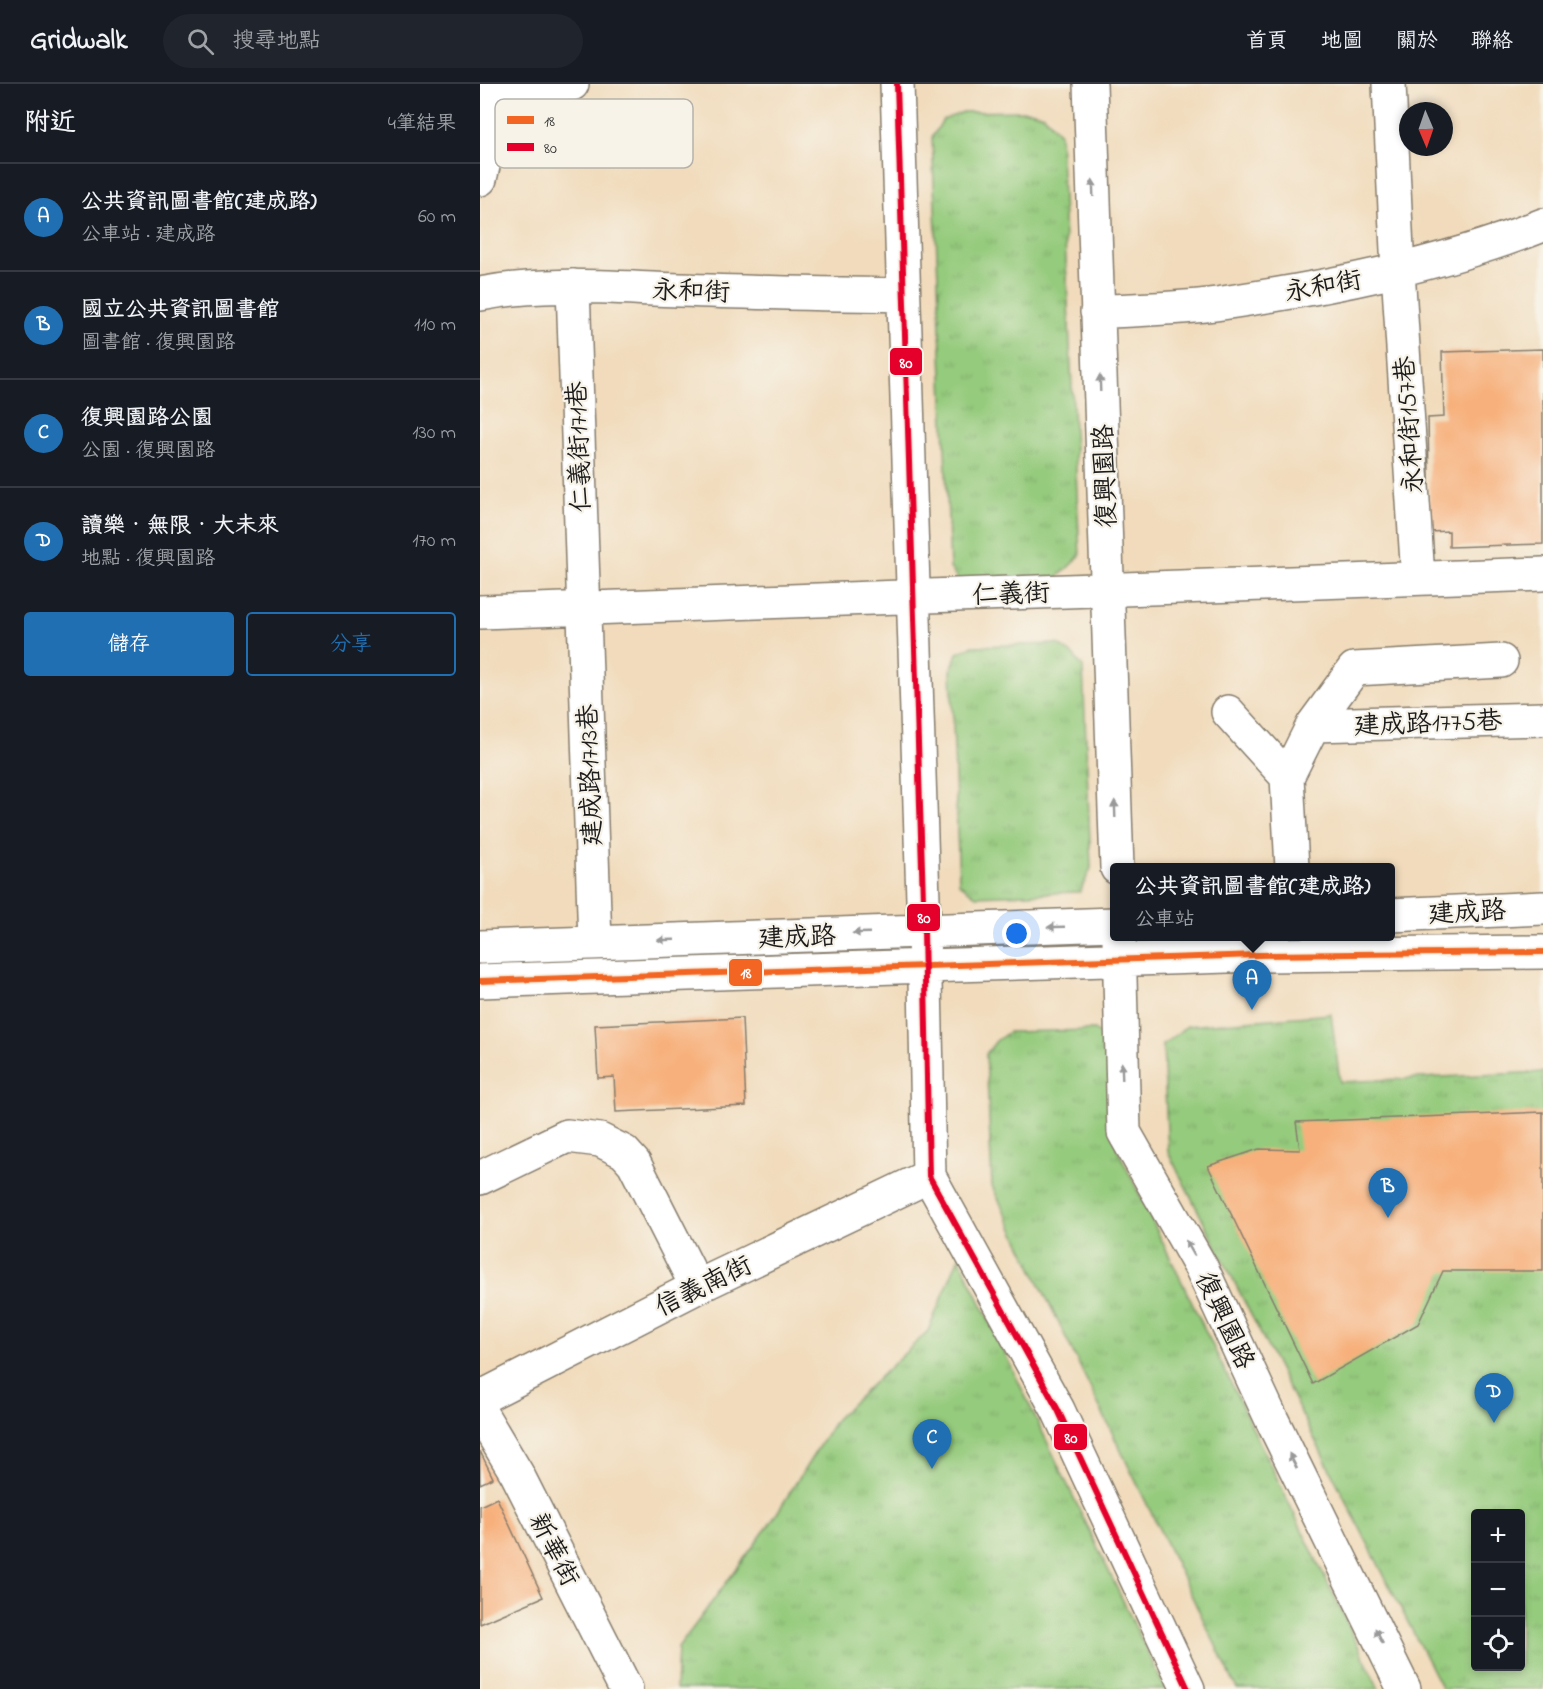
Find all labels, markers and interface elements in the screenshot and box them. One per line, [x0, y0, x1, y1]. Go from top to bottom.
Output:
search box [163, 14, 583, 68]
text: Gridwalk [30, 21, 127, 62]
icon: search [184, 25, 217, 58]
text: 搜尋地點 [232, 26, 320, 58]
text: 首頁 [1246, 27, 1288, 57]
text: 地圖 [1321, 27, 1363, 57]
text: 關於 [1396, 27, 1438, 57]
text: 聯絡 [1471, 27, 1513, 57]
legend [495, 99, 693, 168]
north arrow [1399, 102, 1453, 156]
text: 附近 [24, 105, 76, 143]
text: 4筆結果 [388, 110, 456, 139]
text: 18 [544, 110, 555, 134]
text: 80 [544, 137, 557, 161]
one-way arrow [1089, 179, 1098, 198]
text: 公共資訊圖書館(建成路) [81, 187, 317, 219]
text: A [37, 203, 50, 232]
text: 60 m [418, 203, 456, 232]
text: 公車站 · 建成路 [81, 221, 215, 250]
street label: 永和街 [1282, 262, 1365, 313]
street label: 永和街 [651, 273, 731, 313]
text: 國立公共資訊圖書館 [81, 295, 279, 327]
text: B [37, 311, 50, 340]
text: 110 m [414, 311, 456, 340]
text: 圖書館 · 復興園路 [81, 329, 235, 358]
line badge: 80 [889, 347, 923, 376]
text: 80 [899, 352, 913, 376]
street label: 永和街157巷 [1387, 355, 1435, 495]
one-way arrow [1095, 374, 1105, 393]
street label: 仁義街171巷 [560, 381, 602, 513]
text: 復興園路公園 [81, 403, 213, 435]
text: C [38, 419, 49, 448]
text: 130 m [412, 419, 456, 448]
street label: 復興園路 [1086, 423, 1128, 529]
text: 公園 · 復興園路 [81, 437, 215, 466]
text: 讀樂‧無限‧大未來 [81, 511, 279, 543]
text: D [36, 527, 51, 556]
text: 170 m [412, 527, 456, 556]
text: 地點 · 復興園路 [81, 545, 215, 574]
street label: 仁義街 [971, 576, 1051, 616]
button: 儲存 [24, 612, 234, 676]
button: 分享 [246, 612, 456, 676]
street label: 建成路1713巷 [571, 703, 613, 847]
street label: 建成路1775巷 [1353, 703, 1503, 747]
one-way arrow [1110, 800, 1120, 819]
popup [1110, 863, 1395, 941]
text: 公共資訊圖書館(建成路) [1135, 872, 1370, 904]
street label: 建成路 [1427, 893, 1507, 935]
line badge: 80 [906, 903, 941, 932]
text: 公車站 [1135, 906, 1195, 935]
text: 80 [917, 907, 931, 931]
street label: 建成路 [757, 919, 837, 959]
your location [1002, 919, 1031, 948]
one-way arrow [1046, 922, 1065, 931]
one-way arrow [851, 929, 870, 938]
one-way arrow [656, 935, 675, 945]
line badge: 18 [728, 958, 763, 987]
pin: A [1232, 960, 1272, 1010]
text: 18 [740, 962, 752, 986]
one-way arrow [1117, 1061, 1127, 1080]
pin: B [1368, 1168, 1408, 1218]
one-way arrow [1185, 1239, 1195, 1256]
street label: 信義南街 [649, 1248, 759, 1328]
street label: 復興園路 [1184, 1266, 1262, 1376]
pin: D [1474, 1374, 1514, 1423]
pin: C [912, 1420, 952, 1469]
line badge: 80 [1053, 1423, 1088, 1451]
text: 80 [1064, 1427, 1078, 1451]
one-way arrow [1289, 1452, 1299, 1470]
street label: 新華街 [518, 1507, 587, 1594]
map controls [1471, 1509, 1525, 1671]
button: + [1471, 1509, 1525, 1563]
button: − [1471, 1563, 1525, 1617]
button: locate [1471, 1617, 1525, 1671]
one-way arrow [1374, 1628, 1383, 1645]

